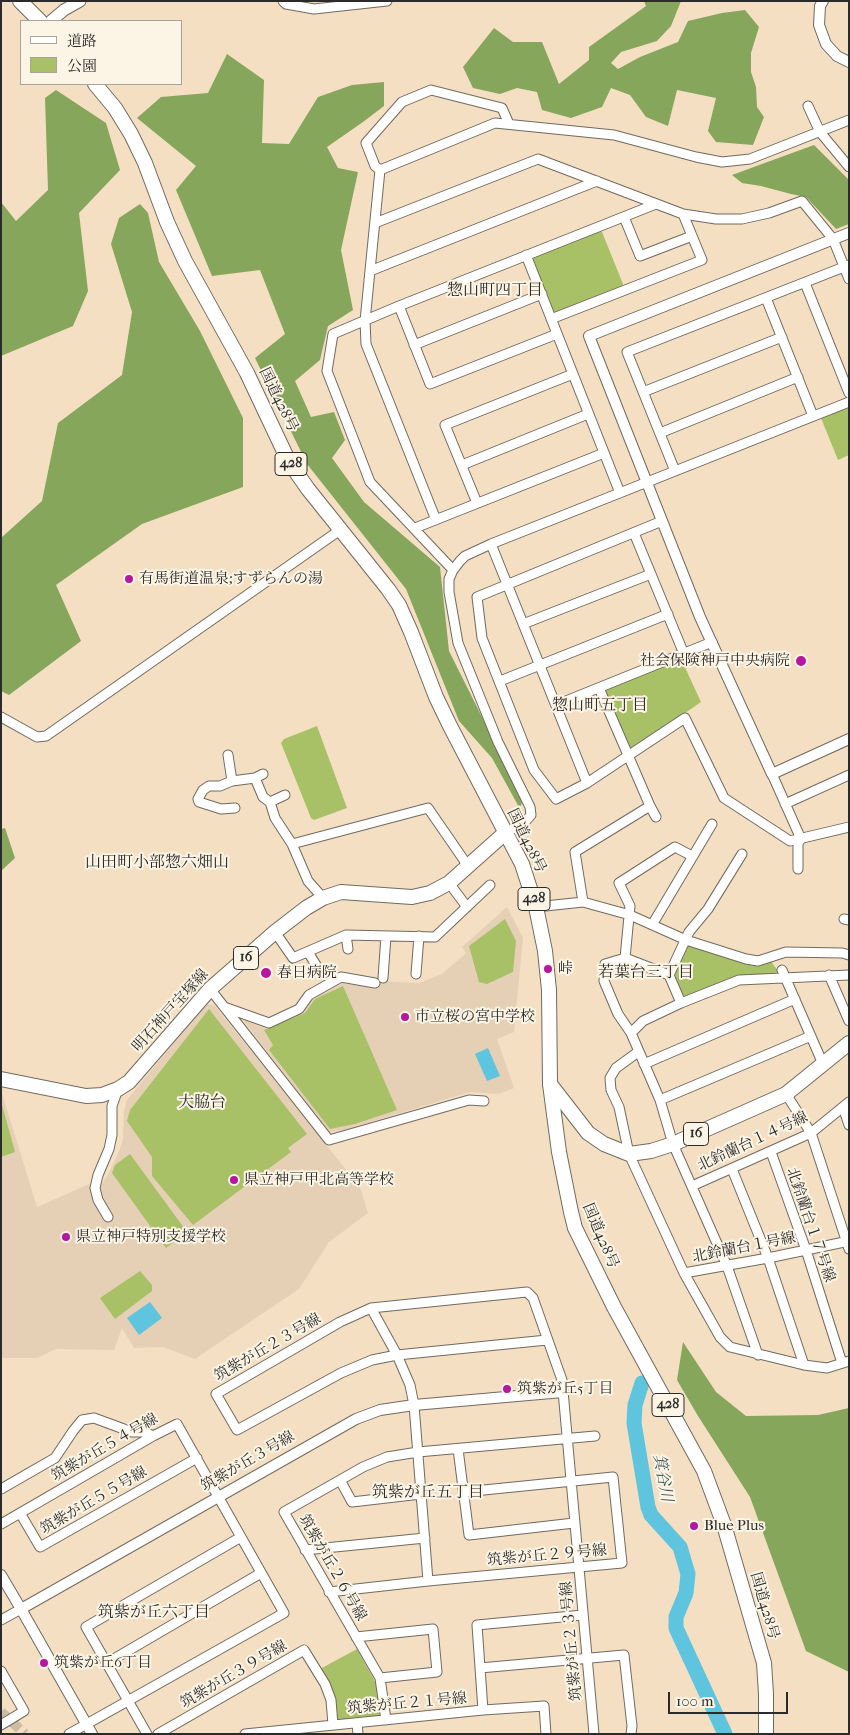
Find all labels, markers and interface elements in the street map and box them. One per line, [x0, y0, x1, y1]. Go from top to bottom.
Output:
legend [20, 20, 182, 85]
text: 道路 [67, 32, 97, 50]
text: 公園 [67, 57, 97, 75]
district label: 惣山町四丁目 [447, 281, 543, 301]
street label: 国道428号 [255, 365, 301, 435]
road number: 428 [275, 452, 307, 476]
place label: 有馬街道温泉;すずらんの湯 [139, 570, 323, 588]
marker: 有馬街道温泉;すずらんの湯 [123, 573, 135, 585]
place label: 社会保険神戸中央病院 [640, 652, 790, 670]
marker: 社会保険神戸中央病院 [794, 654, 808, 668]
district label: 惣山町五丁目 [552, 696, 648, 716]
street label: 国道428号 [503, 806, 549, 876]
district label: 山田町小部惣六畑山 [85, 853, 229, 873]
road number: 428 [518, 888, 550, 911]
road number: 16 [234, 946, 258, 970]
place label: 峠 [558, 960, 573, 978]
marker: 峠 [542, 963, 554, 975]
district label: 若葉台三丁目 [598, 963, 694, 983]
place label: 春日病院 [277, 964, 337, 982]
street label: 明石神戸宝塚線 [129, 966, 213, 1056]
marker: 春日病院 [259, 966, 273, 980]
place label: 市立桜の宮中学校 [415, 1008, 535, 1026]
marker: 市立桜の宮中学校 [399, 1011, 411, 1023]
district label: 大脇台 [178, 1093, 226, 1113]
street label: 北鈴蘭台１４号線 [695, 1108, 811, 1176]
road number: 16 [684, 1122, 708, 1146]
street label: 北鈴蘭台１７号線 [782, 1165, 838, 1285]
place label: 県立神戸甲北高等学校 [244, 1171, 394, 1189]
marker: 県立神戸甲北高等学校 [228, 1174, 240, 1186]
street label: 国道428号 [578, 1201, 622, 1271]
place label: 県立神戸特別支援学校 [76, 1228, 226, 1246]
street label: 北鈴蘭台１号線 [691, 1229, 797, 1267]
marker: 県立神戸特別支援学校 [60, 1231, 72, 1243]
street label: 筑紫が丘２３号線 [212, 1310, 324, 1386]
place label: 筑紫が丘5丁目 [517, 1380, 613, 1398]
marker: 筑紫が丘5丁目 [501, 1383, 513, 1395]
road number: 428 [652, 1394, 684, 1416]
street label: 筑紫が丘５４号線 [49, 1410, 161, 1486]
street label: 筑紫が丘３号線 [198, 1428, 298, 1496]
water label: 箕谷川 [648, 1453, 676, 1503]
street label: 筑紫が丘５５号線 [38, 1463, 150, 1539]
district label: 筑紫が丘五丁目 [372, 1483, 484, 1503]
street label: 筑紫が丘２６号線 [294, 1512, 370, 1624]
place label: Blue Plus [704, 1517, 764, 1535]
marker: Blue Plus [688, 1520, 700, 1532]
street label: 筑紫が丘２９号線 [486, 1542, 608, 1570]
street label: 国道428号 [746, 1570, 782, 1642]
street label: 筑紫が丘２３号線 [558, 1580, 586, 1702]
district label: 筑紫が丘六丁目 [98, 1603, 210, 1623]
street label: 筑紫が丘３９号線 [178, 1637, 290, 1713]
place label: 筑紫が丘6丁目 [54, 1654, 152, 1672]
marker: 筑紫が丘6丁目 [38, 1657, 50, 1669]
scale bar [670, 1682, 790, 1714]
street label: 筑紫が丘２１号線 [346, 1690, 468, 1718]
text: 100 m [676, 1692, 714, 1710]

